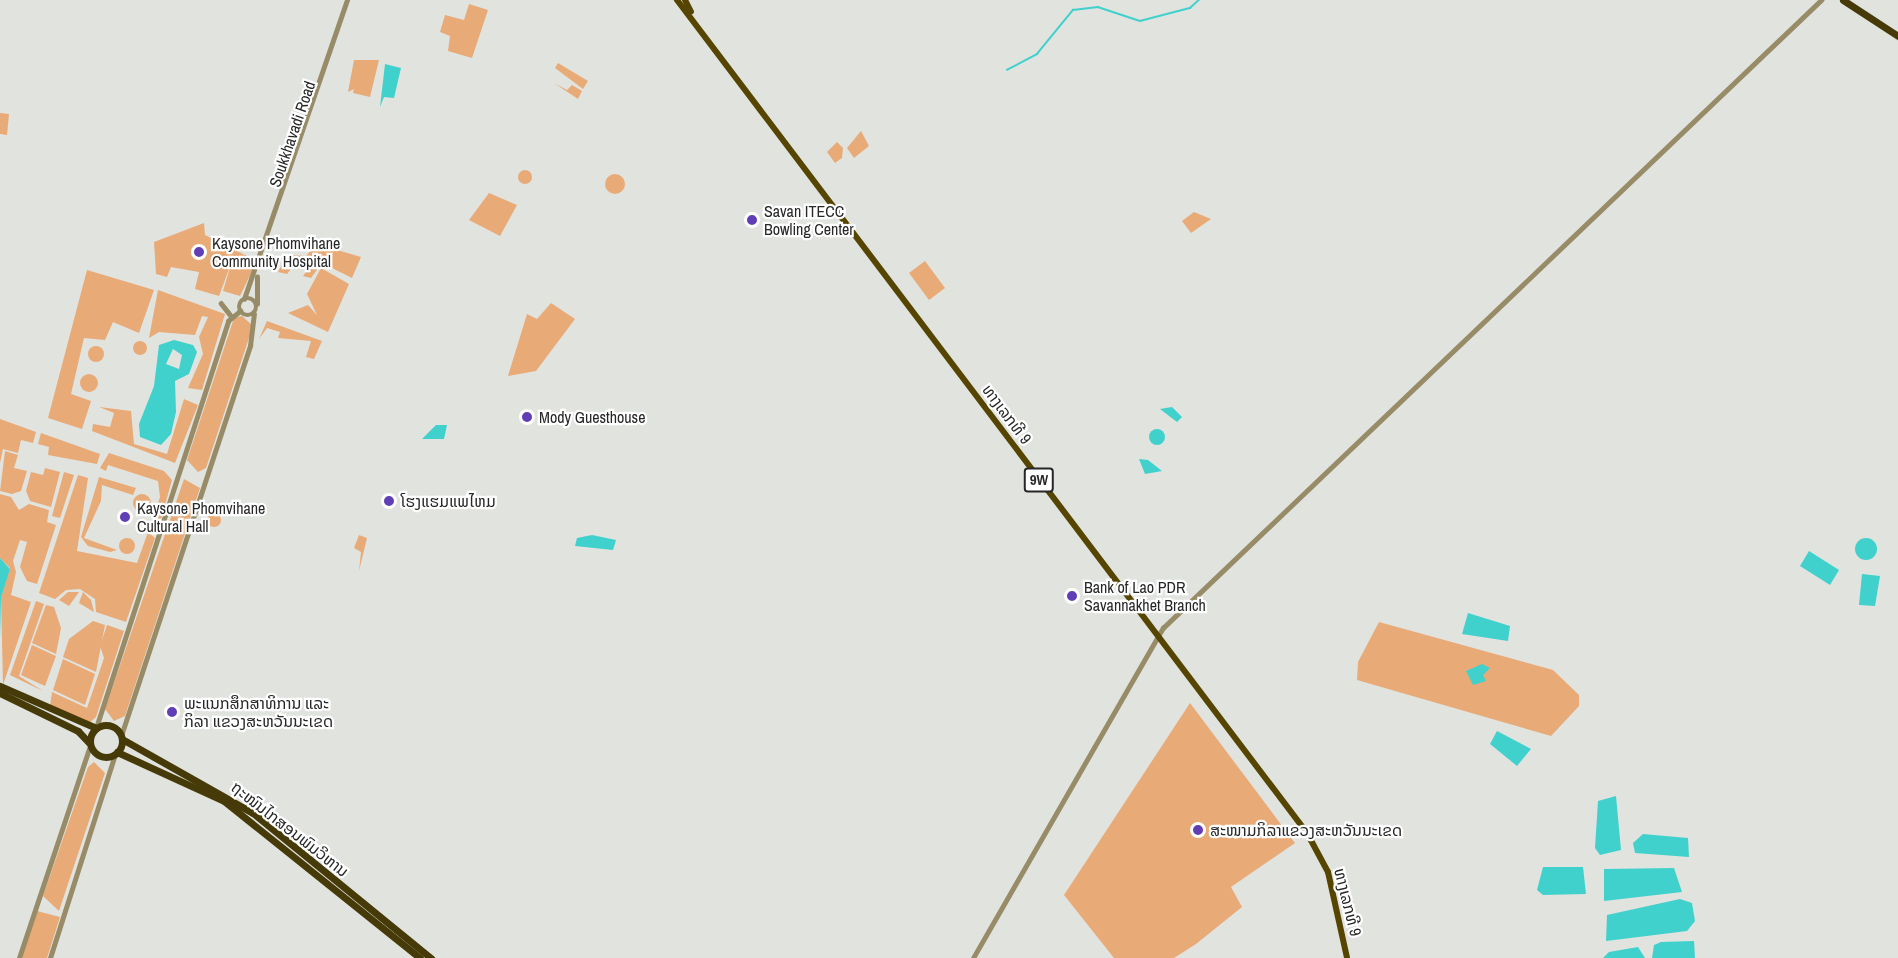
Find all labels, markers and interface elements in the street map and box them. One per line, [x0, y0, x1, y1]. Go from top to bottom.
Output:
street label: Soukkhavadi Road [265, 78, 319, 190]
place label: Savan ITECC Bowling Center [764, 201, 854, 239]
marker: Savan ITECC Bowling Center [745, 213, 759, 227]
place label: Kaysone Phomvihane Community Hospital [212, 233, 340, 271]
marker: Kaysone Phomvihane Community Hospital [190, 243, 208, 261]
street label: ທາງເລກທີ 9 [978, 380, 1036, 448]
place label: Mody Guesthouse [539, 407, 645, 427]
marker: Mody Guesthouse [520, 410, 534, 424]
road number: 9W [1022, 468, 1056, 492]
place label: ໂຮງແຮມແພໄຫມ [401, 491, 496, 511]
marker: ໂຮງແຮມແພໄຫມ [382, 494, 396, 508]
place label: Kaysone Phomvihane Cultural Hall [137, 498, 265, 536]
marker: Kaysone Phomvihane Cultural Hall [118, 510, 132, 524]
place label: Bank of Lao PDR Savannakhet Branch [1084, 577, 1206, 615]
marker: Bank of Lao PDR Savannakhet Branch [1065, 589, 1079, 603]
place label: ພະແນກສຶກສາທິການ ແລະ ກິລາ ແຂວງສະຫວັນນະເຂດ [184, 693, 333, 731]
marker: ພະແນກສຶກສາທິການ ແລະ ກິລາ ແຂວງສະຫວັນນະເຂດ [165, 705, 179, 719]
street label: ຖະໜົນໄກສອນພົມວິຫານ [228, 777, 352, 881]
place label: ສະໜາມກິລາແຂວງສະຫວັນນະເຂດ [1210, 820, 1402, 840]
marker: ສະໜາມກິລາແຂວງສະຫວັນນະເຂດ [1191, 823, 1205, 837]
street label: ທາງເລກທີ 9 [1330, 866, 1366, 938]

